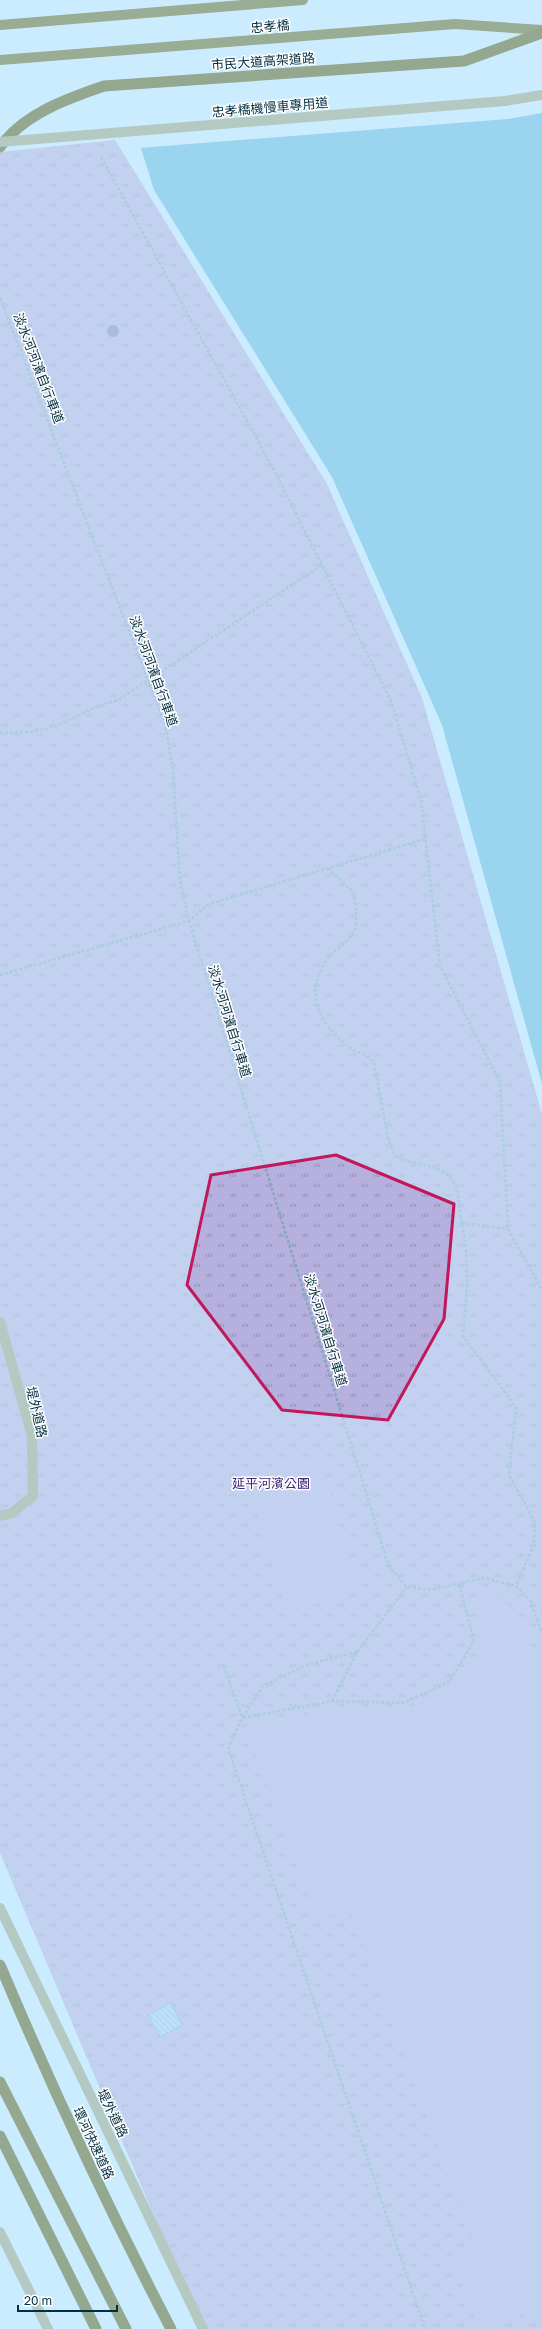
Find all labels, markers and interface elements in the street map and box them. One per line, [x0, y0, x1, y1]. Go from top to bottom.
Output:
street label: 忠孝橋 [250, 16, 290, 36]
street label: 市民大道高架道路 [211, 49, 315, 73]
street label: 忠孝橋機慢車專用道 [211, 94, 329, 120]
street label: 淡水河河濱自行車道 [11, 311, 67, 425]
street label: 淡水河河濱自行車道 [126, 613, 182, 729]
street label: 淡水河河濱自行車道 [205, 963, 255, 1079]
street label: 淡水河河濱自行車道 [301, 1272, 351, 1388]
street label: 堤外道路 [23, 1385, 51, 1439]
park label: 延平河濱公園 [232, 1475, 310, 1491]
street label: 堤外道路 [94, 2086, 132, 2140]
street label: 環河快速道路 [70, 2104, 118, 2182]
scale bar [18, 2287, 117, 2313]
text: 20 m [24, 2293, 52, 2308]

